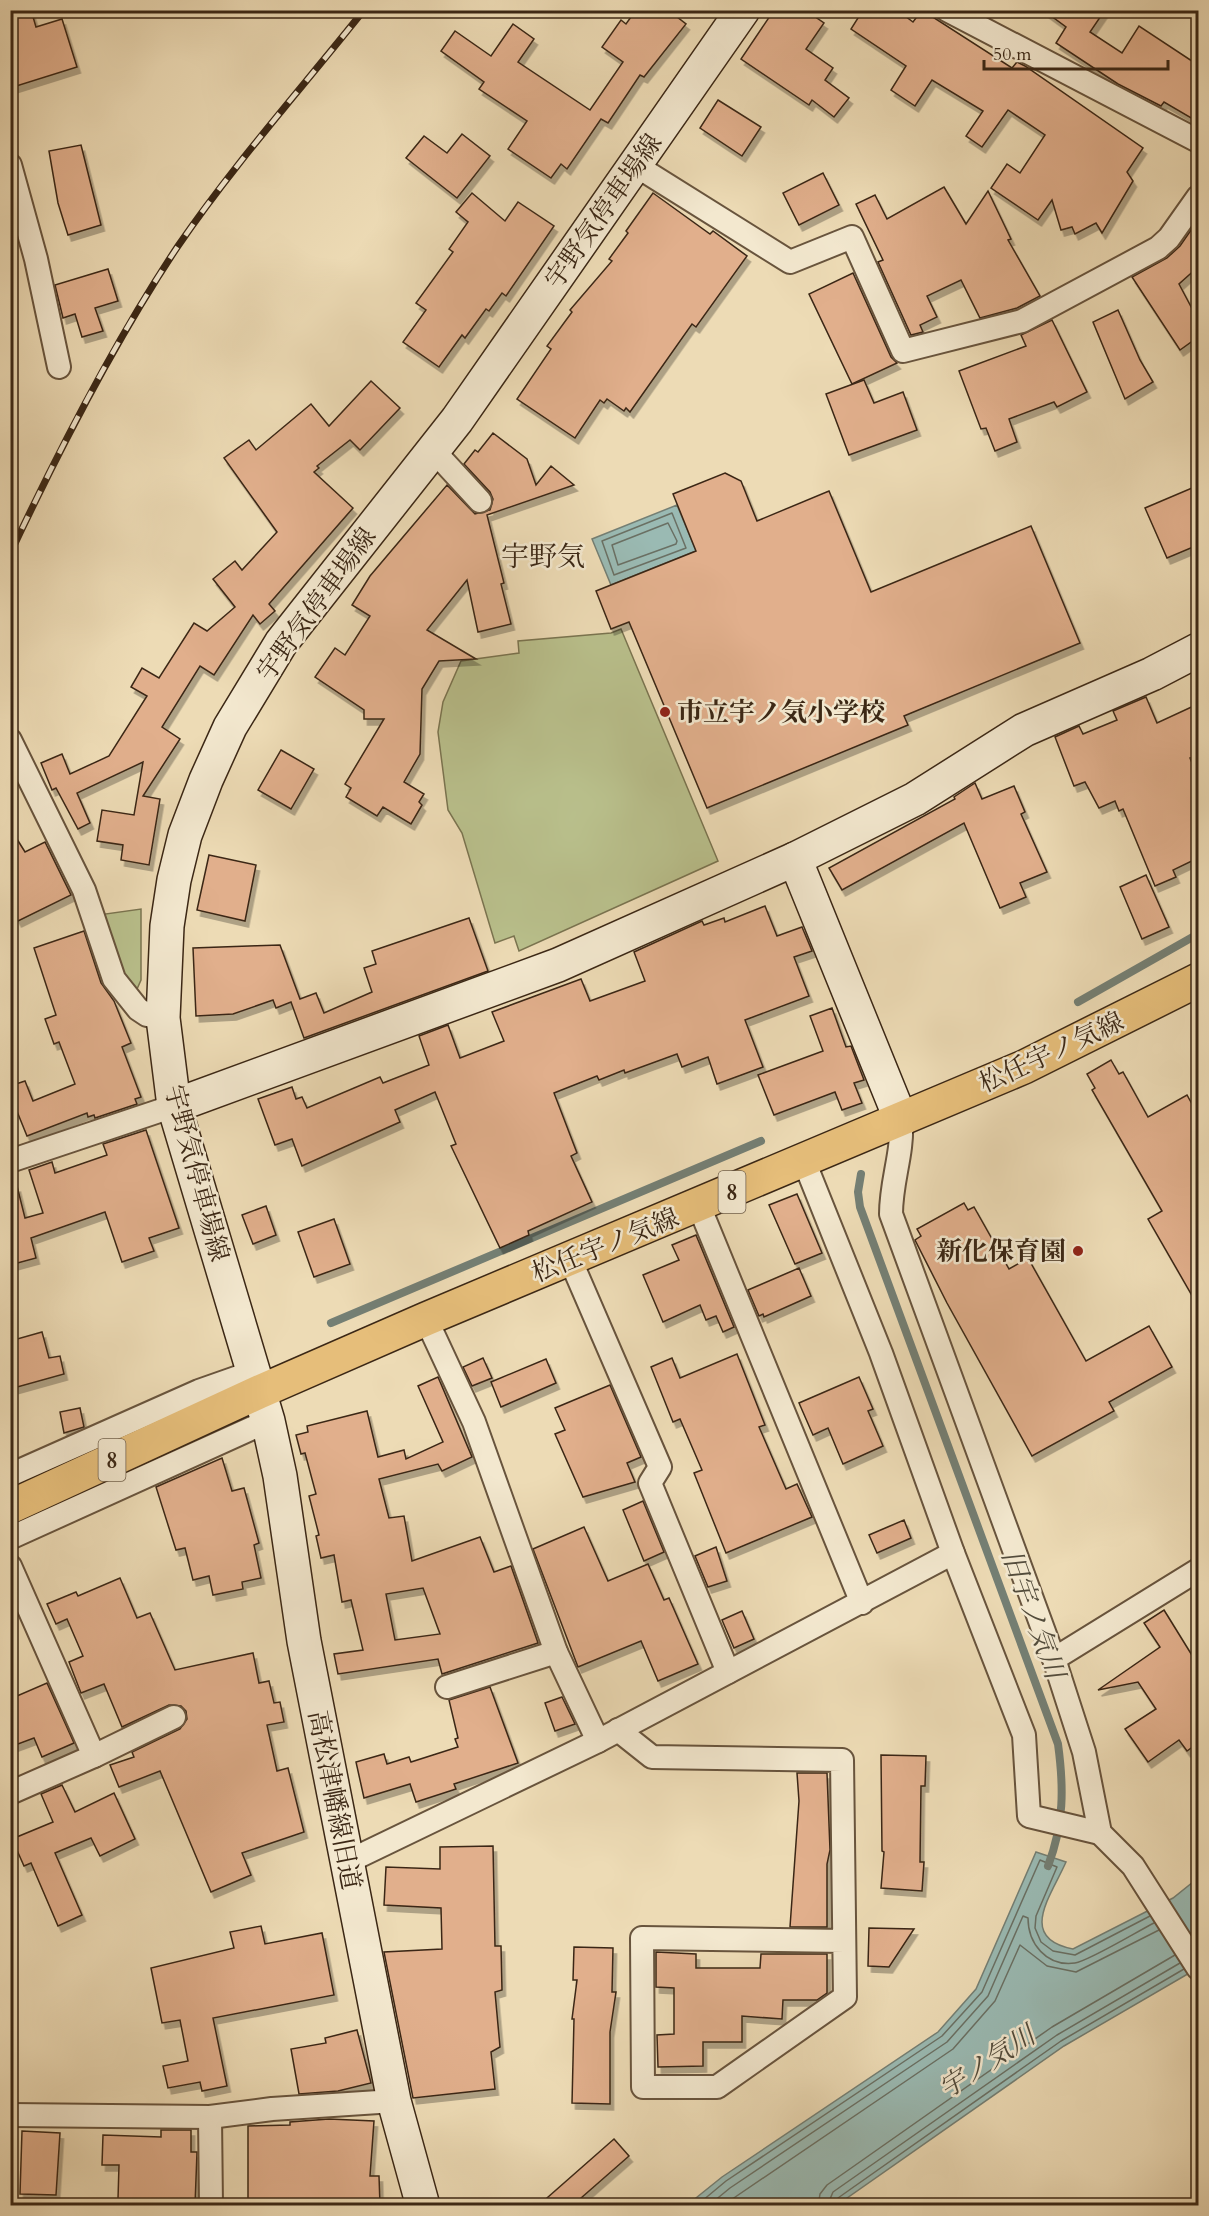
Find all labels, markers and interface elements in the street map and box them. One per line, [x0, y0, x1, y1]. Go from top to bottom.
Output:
scale bar [984, 33, 1168, 71]
text: 50 m [993, 42, 1032, 67]
street label: 宇野気停車場線 [537, 127, 670, 296]
street label: 宇野気停車場線 [249, 520, 384, 688]
district label: 宇野気 [501, 538, 585, 576]
place label: 市立宇ノ気小学校 [677, 695, 885, 730]
marker: 市立宇ノ気小学校 [658, 705, 672, 719]
street label: 松任宇ノ気線 [973, 1004, 1129, 1101]
street label: 宇野気停車場線 [156, 1081, 237, 1266]
road number: 8 [718, 1171, 746, 1213]
street label: 松任宇ノ気線 [526, 1200, 684, 1291]
place label: 新化保育園 [936, 1234, 1066, 1269]
marker: 新化保育園 [1071, 1244, 1085, 1258]
road number: 8 [98, 1439, 126, 1481]
water label: 旧宇ノ気川 [992, 1544, 1074, 1687]
street label: 高松津幡線旧道 [300, 1707, 369, 1893]
water label: 宇ノ気川 [932, 2016, 1045, 2107]

